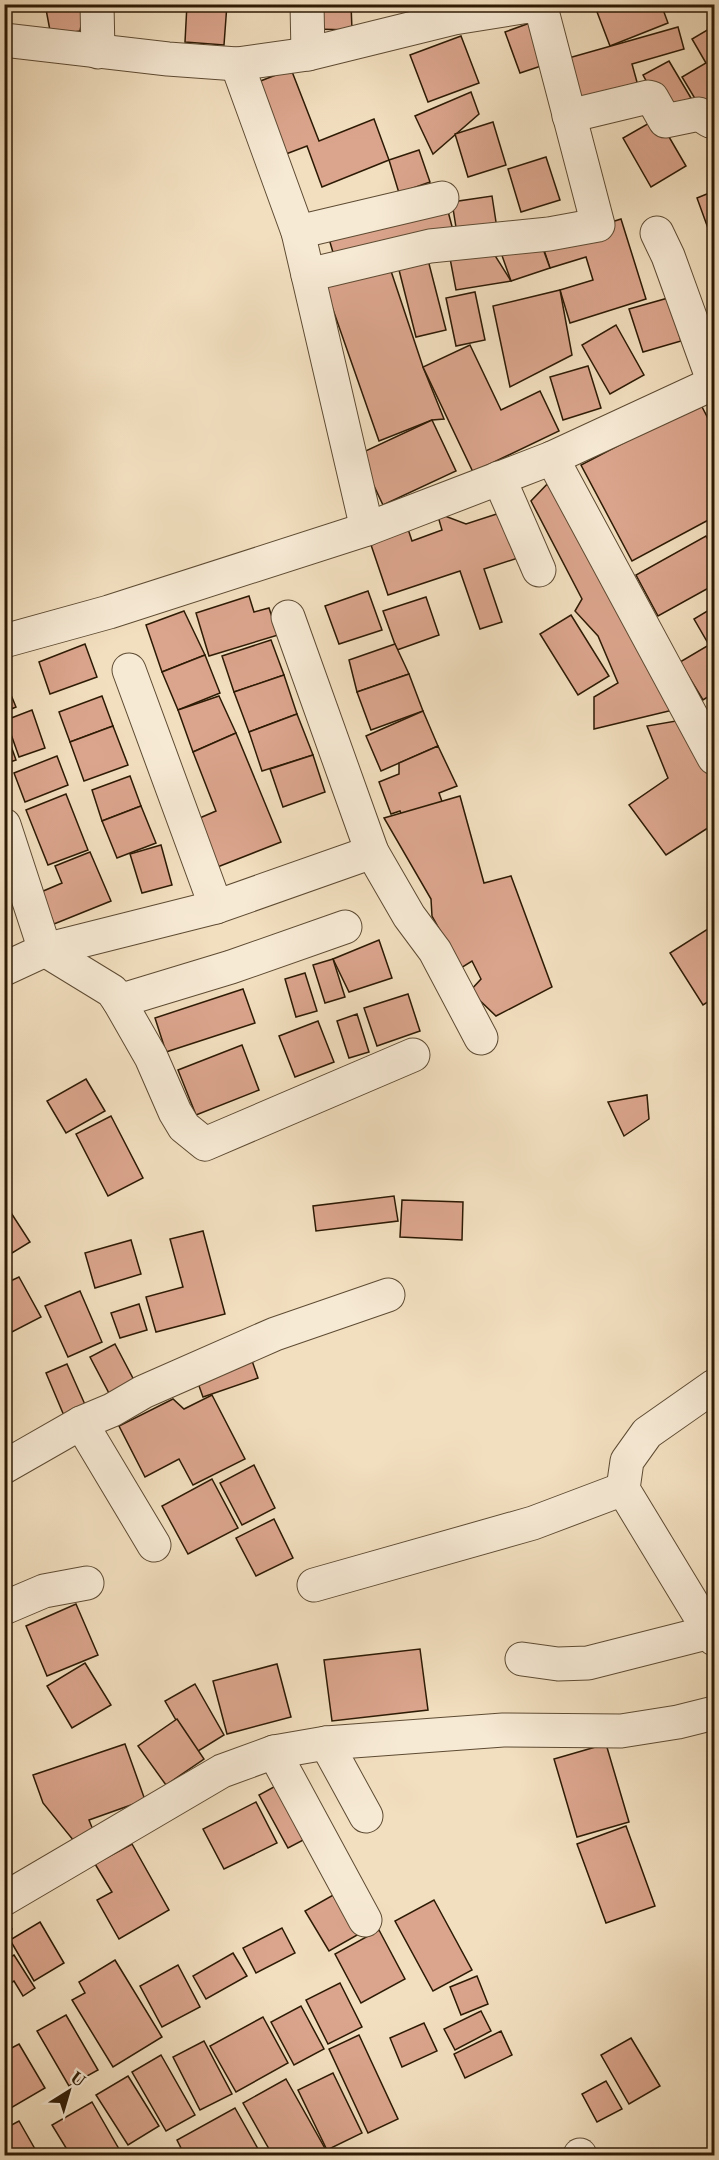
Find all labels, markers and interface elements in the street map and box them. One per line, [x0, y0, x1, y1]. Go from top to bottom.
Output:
north arrow [39, 2061, 99, 2121]
text: U [67, 2067, 89, 2091]

